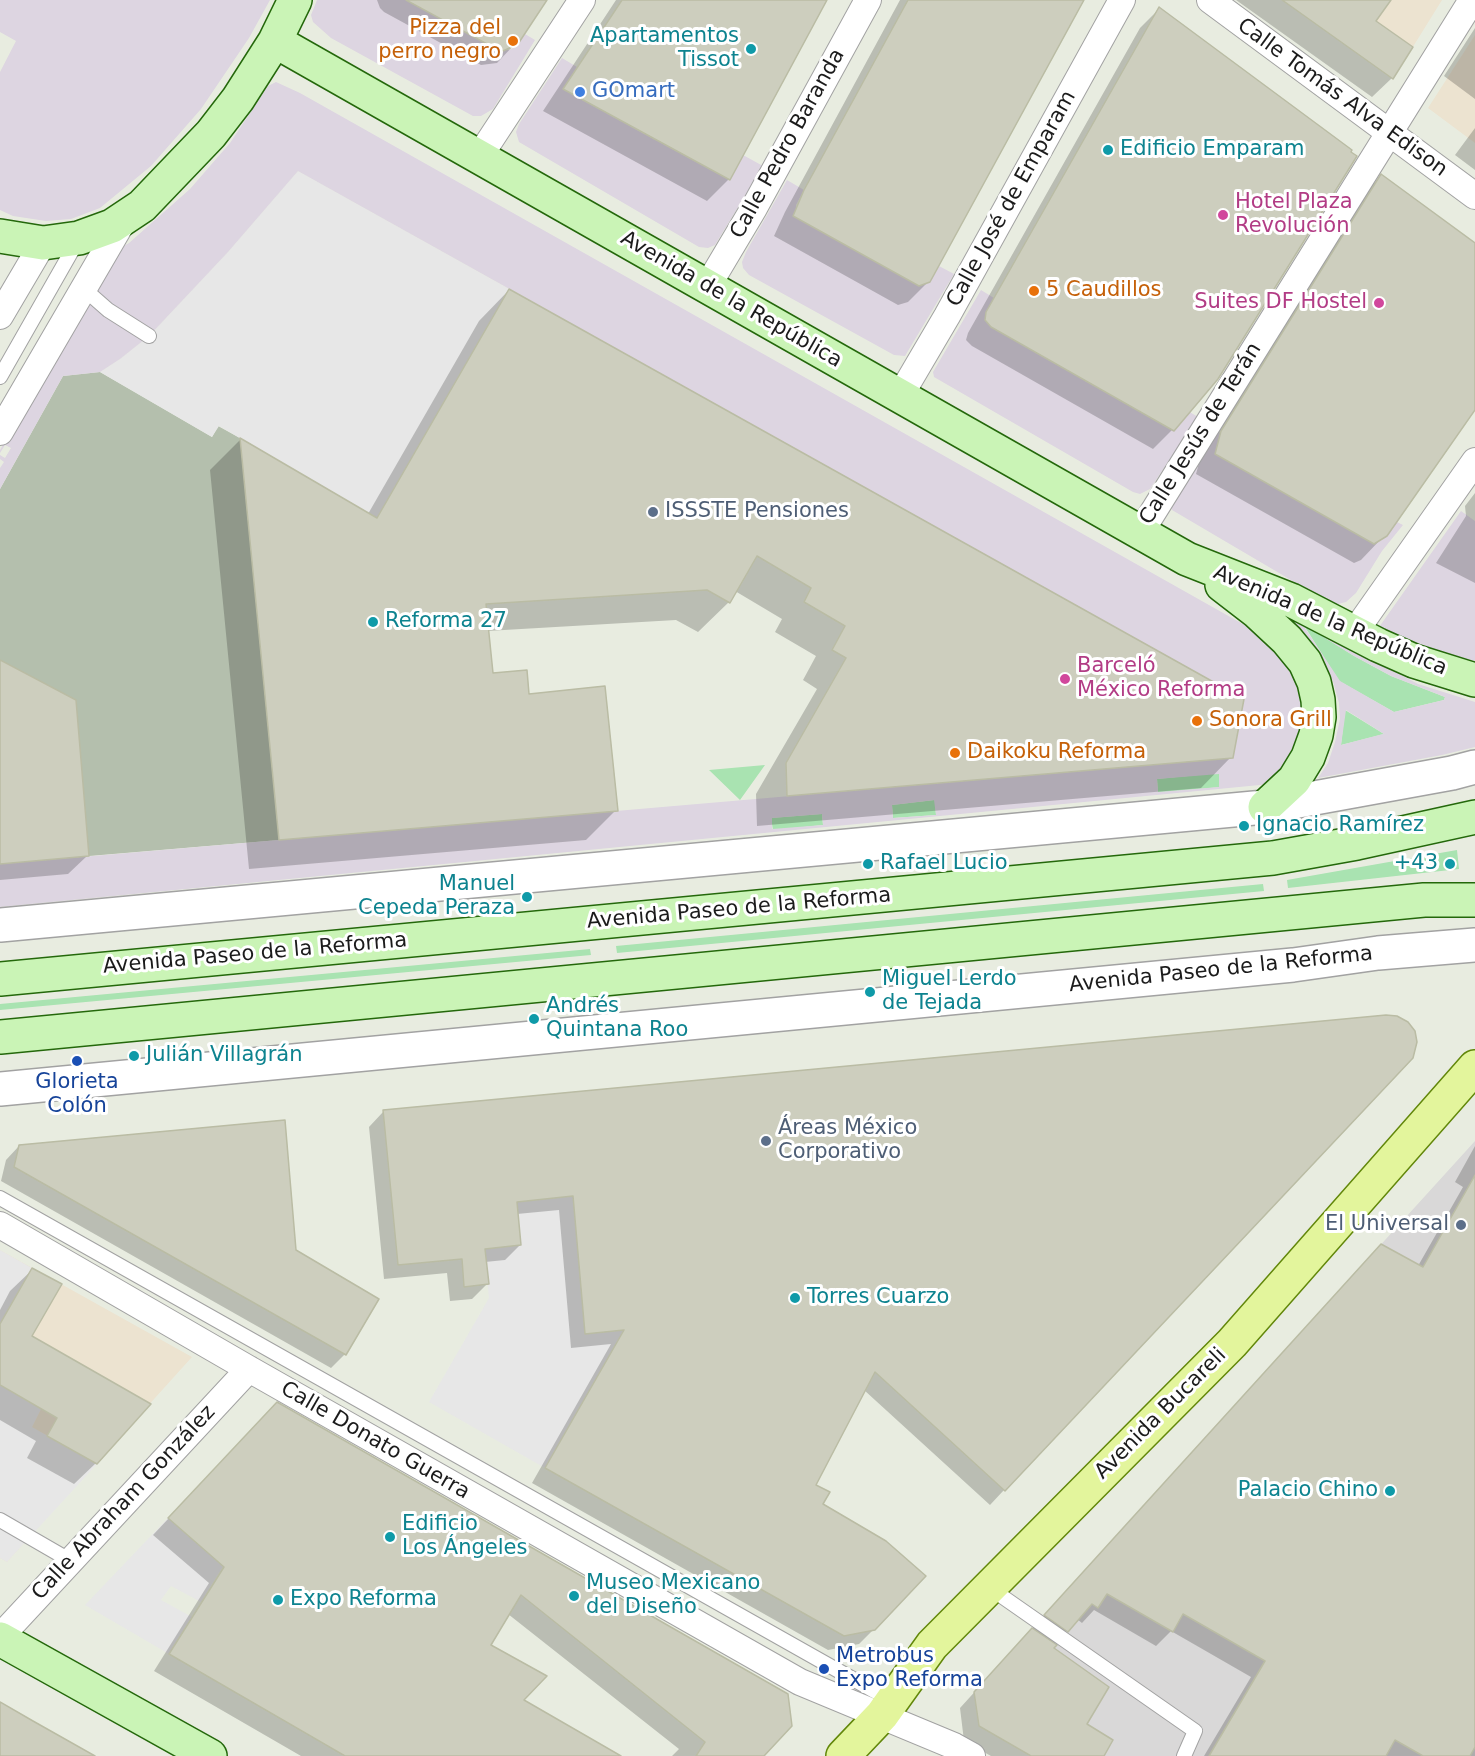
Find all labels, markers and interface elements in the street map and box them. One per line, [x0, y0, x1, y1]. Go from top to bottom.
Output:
street label: Calle Tomás Alva Edison [1232, 13, 1452, 183]
place label: Pizza del perro negro [378, 16, 501, 66]
place label: Apartamentos Tissot [590, 24, 739, 74]
marker: Pizza del perro negro [506, 34, 520, 48]
marker: Apartamentos Tissot [744, 42, 758, 56]
street label: Calle Pedro Baranda [725, 45, 851, 243]
place label: GOmart [592, 79, 675, 105]
marker: GOmart [573, 85, 587, 99]
street label: Calle José de Emparam [942, 87, 1082, 311]
place label: Edificio Emparam [1120, 137, 1304, 163]
marker: Edificio Emparam [1101, 143, 1115, 157]
place label: Hotel Plaza Revolución [1235, 190, 1353, 240]
marker: Hotel Plaza Revolución [1216, 208, 1230, 222]
street label: Avenida de la República [616, 226, 846, 374]
place label: 5 Caudillos [1046, 278, 1162, 304]
marker: 5 Caudillos [1027, 284, 1041, 298]
place label: Suites DF Hostel [1194, 290, 1367, 316]
marker: Suites DF Hostel [1372, 296, 1386, 310]
street label: Calle Jesús de Terán [1135, 338, 1267, 530]
place label: ISSSTE Pensiones [665, 499, 849, 525]
marker: ISSSTE Pensiones [646, 505, 660, 519]
street label: Avenida de la República [1209, 560, 1451, 682]
place label: Reforma 27 [385, 609, 507, 635]
marker: Reforma 27 [366, 615, 380, 629]
place label: Barceló México Reforma [1077, 654, 1245, 704]
marker: Barceló México Reforma [1058, 672, 1072, 686]
place label: Sonora Grill [1209, 708, 1332, 734]
marker: Sonora Grill [1190, 714, 1204, 728]
place label: Daikoku Reforma [967, 740, 1146, 766]
marker: Daikoku Reforma [948, 746, 962, 760]
place label: Ignacio Ramírez [1256, 813, 1424, 839]
marker: Ignacio Ramírez [1237, 819, 1251, 833]
place label: Rafael Lucio [880, 851, 1008, 877]
place label: +43 [1394, 851, 1438, 877]
marker: Rafael Lucio [861, 857, 875, 871]
marker: +43 [1443, 857, 1457, 871]
place label: Manuel Cepeda Peraza [358, 872, 515, 922]
street label: Avenida Paseo de la Reforma [586, 883, 892, 935]
marker: Manuel Cepeda Peraza [520, 890, 534, 904]
street label: Avenida Paseo de la Reforma [102, 928, 408, 980]
street label: Avenida Paseo de la Reforma [1068, 942, 1374, 998]
place label: Miguel Lerdo de Tejada [882, 967, 1017, 1017]
marker: Miguel Lerdo de Tejada [863, 985, 877, 999]
place label: Andrés Quintana Roo [546, 994, 688, 1044]
marker: Andrés Quintana Roo [527, 1012, 541, 1026]
place label: Julián Villagrán [146, 1043, 302, 1069]
marker: Julián Villagrán [127, 1049, 141, 1063]
marker: Glorieta Colón [70, 1054, 84, 1068]
place label: Glorieta Colón [35, 1070, 119, 1120]
place label: Áreas México Corporativo [778, 1116, 917, 1166]
marker: Áreas México Corporativo [759, 1134, 773, 1148]
place label: El Universal [1325, 1212, 1449, 1238]
marker: El Universal [1454, 1218, 1468, 1232]
place label: Torres Cuarzo [807, 1285, 949, 1311]
marker: Torres Cuarzo [788, 1291, 802, 1305]
street label: Avenida Bucareli [1090, 1343, 1232, 1485]
street label: Calle Donato Guerra [276, 1377, 474, 1505]
street label: Calle Abraham González [27, 1400, 221, 1606]
place label: Palacio Chino [1238, 1478, 1378, 1504]
marker: Palacio Chino [1383, 1484, 1397, 1498]
place label: Edificio Los Ángeles [402, 1512, 527, 1562]
marker: Edificio Los Ángeles [383, 1530, 397, 1544]
place label: Museo Mexicano del Diseño [586, 1571, 760, 1621]
place label: Expo Reforma [290, 1587, 437, 1613]
marker: Museo Mexicano del Diseño [567, 1589, 581, 1603]
marker: Expo Reforma [271, 1593, 285, 1607]
place label: Metrobus Expo Reforma [836, 1644, 983, 1694]
marker: Metrobus Expo Reforma [817, 1662, 831, 1676]

